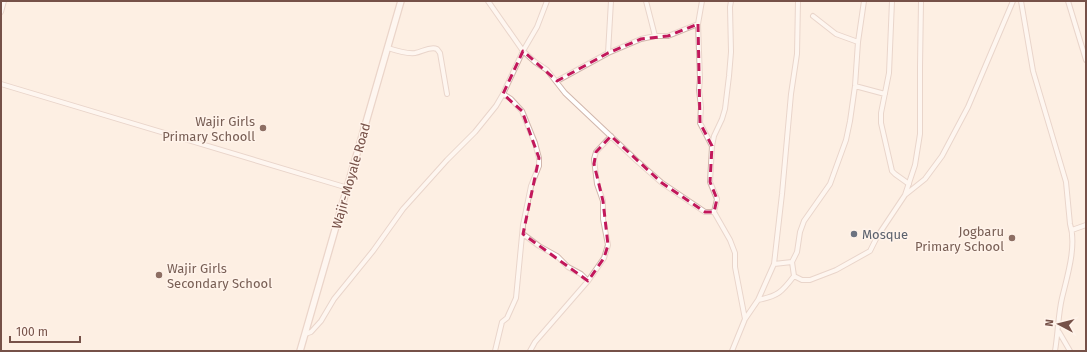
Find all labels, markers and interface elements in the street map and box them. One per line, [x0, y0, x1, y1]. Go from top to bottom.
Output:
place label: Wajir Girls Primary Schooll [162, 114, 255, 144]
street label: Wajir-Moyale Road [329, 121, 373, 231]
marker: Wajir Girls Primary Schooll [258, 123, 268, 133]
place label: Jogbaru Primary School [915, 224, 1004, 254]
place label: Mosque [862, 227, 908, 242]
marker: Mosque [849, 229, 859, 239]
marker: Jogbaru Primary School [1007, 233, 1017, 243]
place label: Wajir Girls Secondary School [167, 261, 272, 291]
marker: Wajir Girls Secondary School [154, 270, 164, 280]
north arrow [1039, 304, 1079, 344]
scale bar [10, 318, 80, 344]
text: N [1043, 318, 1056, 327]
text: 100 m [16, 325, 48, 339]

